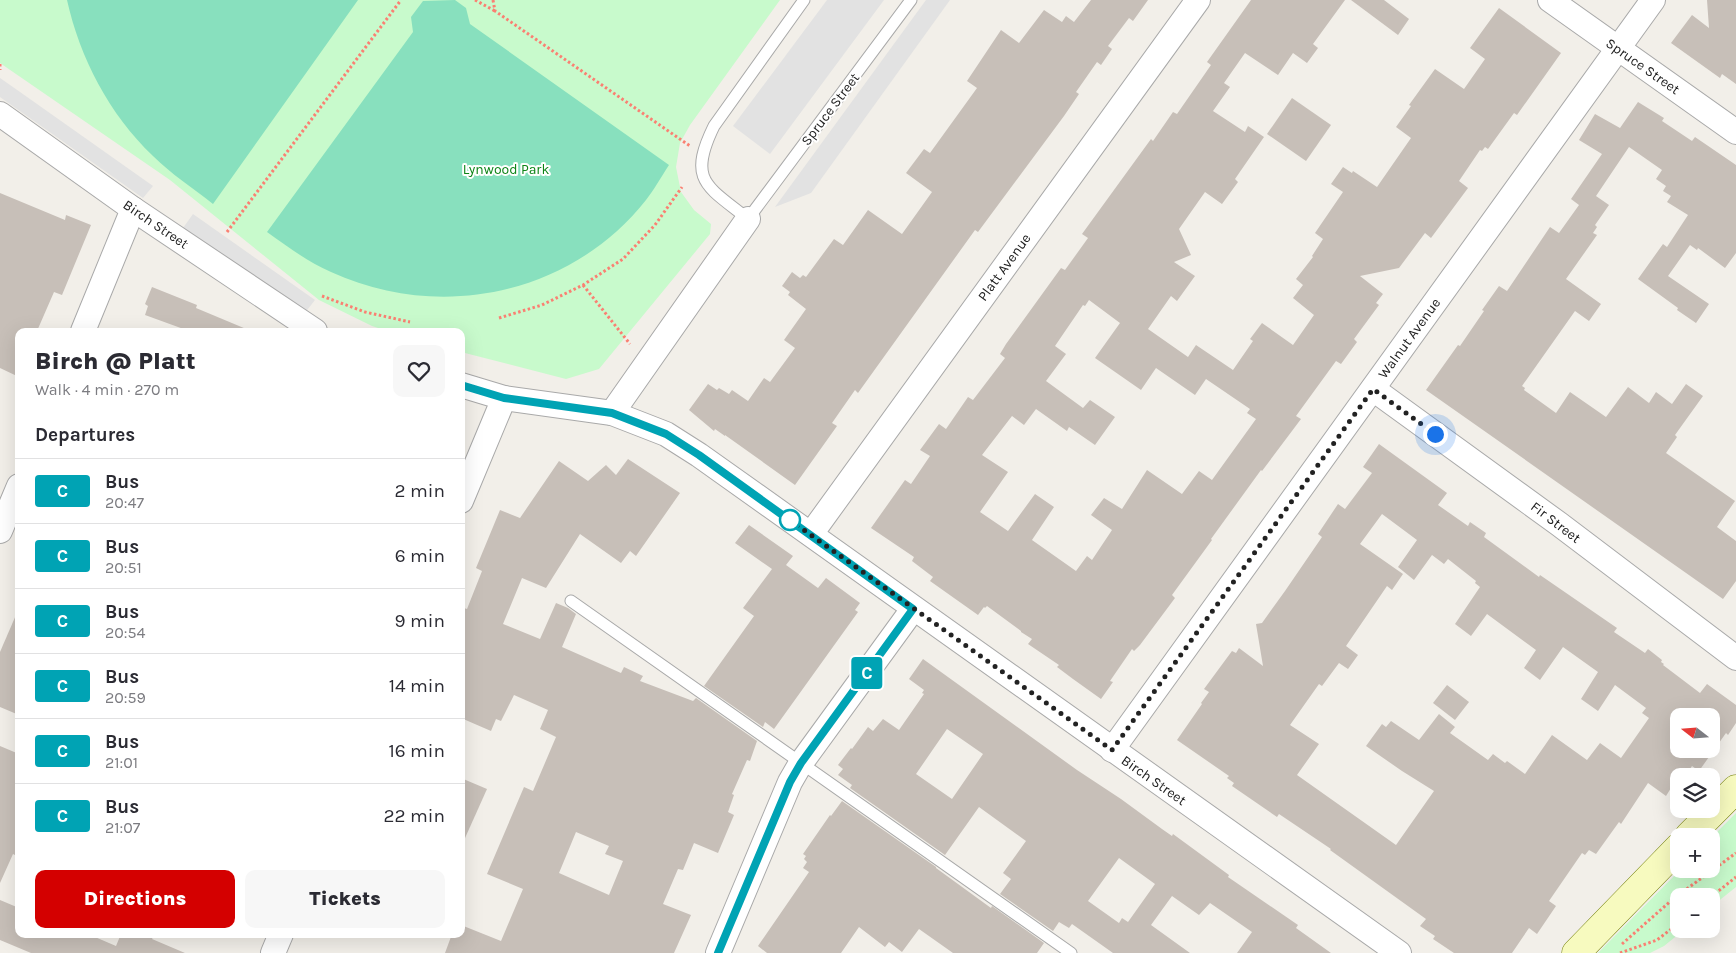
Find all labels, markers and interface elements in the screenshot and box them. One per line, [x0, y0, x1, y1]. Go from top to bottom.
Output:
street label: Spruce Street [1602, 35, 1683, 98]
street label: Spruce Street [798, 70, 863, 149]
park label: Lynwood Park [463, 161, 549, 178]
street label: Birch Street [120, 196, 192, 253]
street label: Platt Avenue [974, 230, 1035, 304]
street label: Walnut Avenue [1375, 295, 1444, 382]
button: heart [393, 345, 445, 397]
text: Birch @ Platt [35, 347, 196, 375]
text: Walk · 4 min · 270 m [35, 380, 179, 399]
your location [1423, 422, 1448, 447]
text: Departures [35, 424, 135, 446]
text: Bus [105, 471, 139, 493]
text: C [57, 480, 68, 502]
text: 2 min [395, 480, 445, 502]
text: 20:47 [105, 493, 144, 512]
street label: Fir Street [1527, 498, 1584, 547]
unlabelled marker [779, 509, 801, 531]
text: Bus [105, 536, 139, 558]
text: C [57, 545, 68, 567]
text: 6 min [395, 545, 445, 567]
text: 20:51 [105, 558, 142, 577]
text: Bus [105, 601, 139, 623]
text: C [57, 610, 68, 632]
text: 9 min [395, 610, 445, 632]
text: 20:54 [105, 623, 145, 642]
line badge: C [851, 657, 883, 689]
text: C [861, 662, 873, 684]
text: Bus [105, 666, 139, 688]
text: C [57, 675, 68, 697]
text: 14 min [389, 675, 445, 697]
text: 20:59 [105, 688, 146, 707]
north arrow [1670, 708, 1720, 758]
map controls [1670, 708, 1720, 938]
text: Bus [105, 731, 139, 753]
text: C [57, 740, 68, 762]
text: 16 min [388, 740, 445, 762]
street label: Birch Street [1118, 752, 1189, 809]
text: 21:01 [105, 753, 138, 772]
button: layers [1670, 768, 1720, 818]
text: Bus [105, 796, 139, 818]
text: C [57, 805, 68, 827]
text: 22 min [384, 805, 445, 827]
text: 21:07 [105, 818, 140, 837]
button: + [1670, 828, 1720, 878]
button: Directions [35, 870, 235, 928]
button: Tickets [245, 870, 445, 928]
button: − [1670, 888, 1720, 938]

